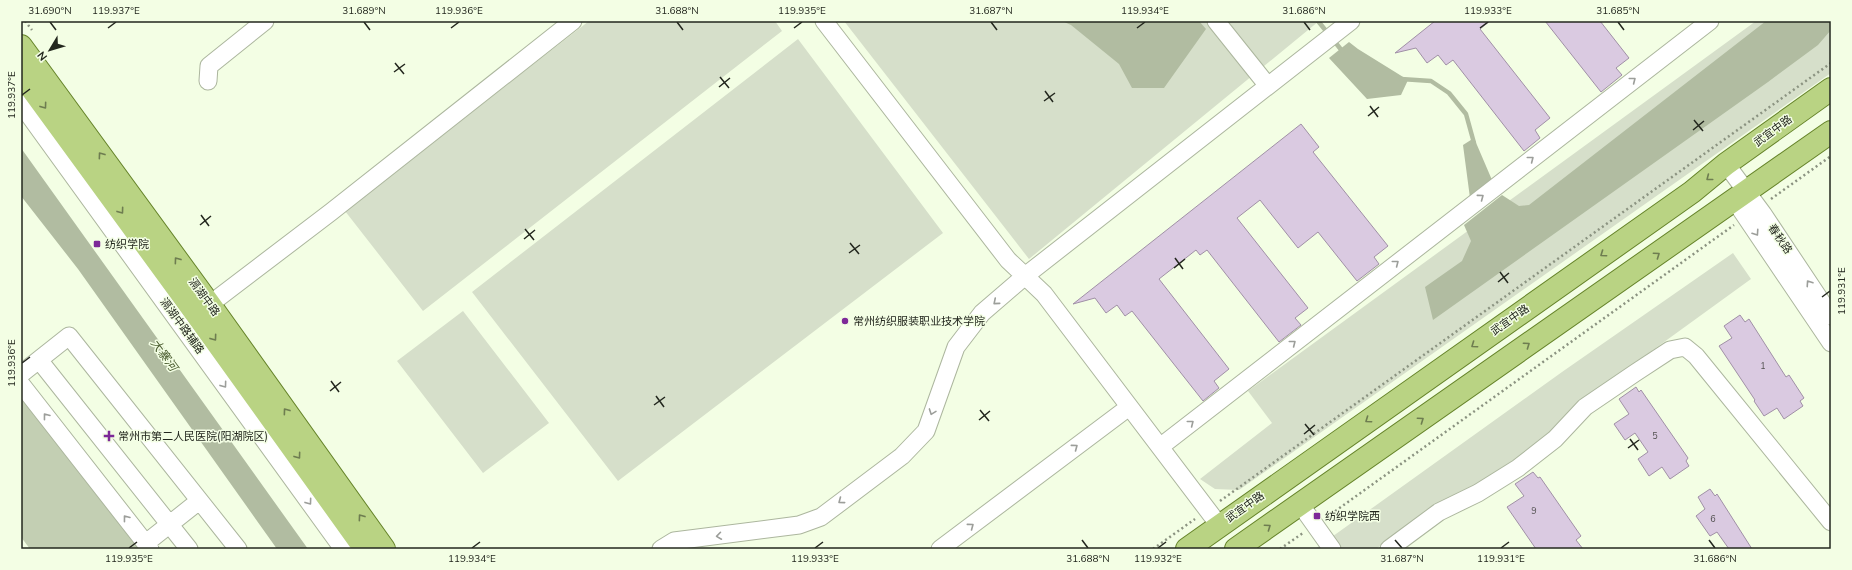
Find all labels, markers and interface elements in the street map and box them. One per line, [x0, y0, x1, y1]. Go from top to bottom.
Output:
text: 31.690°N [28, 4, 72, 18]
text: 119.937°E [92, 4, 140, 18]
text: 31.689°N [342, 4, 386, 18]
text: 119.936°E [435, 4, 483, 18]
text: 31.688°N [655, 4, 699, 18]
text: 119.935°E [778, 4, 826, 18]
text: 31.687°N [969, 4, 1013, 18]
text: 119.934°E [1121, 4, 1169, 18]
text: 31.686°N [1282, 4, 1326, 18]
text: 119.933°E [1464, 4, 1512, 18]
text: 31.685°N [1596, 4, 1640, 18]
north arrow [30, 30, 70, 70]
text: N [34, 48, 51, 64]
text: 119.937°E [5, 71, 19, 119]
one-way arrow [1629, 78, 1636, 85]
one-way arrow [39, 101, 46, 108]
street label: 武宜中路 [1751, 112, 1795, 150]
one-way arrow [99, 153, 106, 160]
one-way arrow [1526, 157, 1533, 164]
one-way arrow [1706, 173, 1713, 180]
one-way arrow [1477, 195, 1484, 202]
one-way arrow [116, 206, 123, 213]
street label: 春秋路 [1765, 221, 1795, 257]
one-way arrow [1751, 229, 1759, 236]
place label: 纺织学院 [105, 237, 149, 252]
marker: 纺织学院 [92, 239, 102, 249]
one-way arrow [1601, 249, 1608, 256]
one-way arrow [1652, 253, 1659, 260]
one-way arrow [175, 258, 182, 265]
one-way arrow [1391, 261, 1398, 268]
text: 119.931°E [1835, 267, 1849, 315]
street label: 滆湖中路 [185, 275, 223, 319]
one-way arrow [1807, 281, 1814, 288]
street label: 滆湖中路辅路 [157, 295, 207, 357]
one-way arrow [993, 297, 1000, 304]
street label: 武宜中路 [1488, 301, 1532, 339]
place label: 常州纺织服装职业技术学院 [853, 314, 985, 329]
marker: 常州纺织服装职业技术学院 [840, 316, 850, 326]
one-way arrow [209, 334, 216, 341]
water label: 大寨河 [147, 336, 182, 376]
text: 119.936°E [5, 339, 19, 387]
one-way arrow [1472, 340, 1479, 347]
one-way arrow [1289, 341, 1296, 348]
one-way arrow [1523, 342, 1530, 350]
house number: 1 [1760, 360, 1766, 372]
one-way arrow [219, 381, 227, 388]
one-way arrow [284, 409, 291, 416]
one-way arrow [929, 409, 937, 416]
one-way arrow [44, 414, 51, 421]
one-way arrow [1365, 415, 1372, 423]
one-way arrow [1416, 418, 1423, 425]
one-way arrow [1186, 421, 1193, 428]
place label: 常州市第二人民医院(阳湖院区) [118, 429, 268, 444]
marker: 常州市第二人民医院(阳湖院区) [103, 430, 115, 442]
house number: 5 [1652, 430, 1658, 442]
one-way arrow [1071, 445, 1078, 452]
one-way arrow [293, 451, 300, 458]
street label: 武宜中路 [1223, 488, 1267, 526]
one-way arrow [304, 497, 311, 504]
one-way arrow [839, 497, 846, 504]
house number: 9 [1531, 505, 1537, 517]
place label: 纺织学院西 [1325, 509, 1380, 524]
marker: 纺织学院西 [1312, 511, 1322, 521]
house number: 6 [1710, 513, 1716, 525]
one-way arrow [359, 515, 366, 522]
one-way arrow [124, 516, 131, 523]
one-way arrow [967, 523, 974, 530]
one-way arrow [1264, 525, 1271, 532]
one-way arrow [716, 531, 722, 540]
text: 119.935°E [105, 552, 153, 566]
text: 119.934°E [448, 552, 496, 566]
text: 119.933°E [791, 552, 839, 566]
text: 31.688°N [1066, 552, 1110, 566]
text: 119.932°E [1134, 552, 1182, 566]
text: 31.687°N [1380, 552, 1424, 566]
text: 119.931°E [1477, 552, 1525, 566]
text: 31.686°N [1693, 552, 1737, 566]

